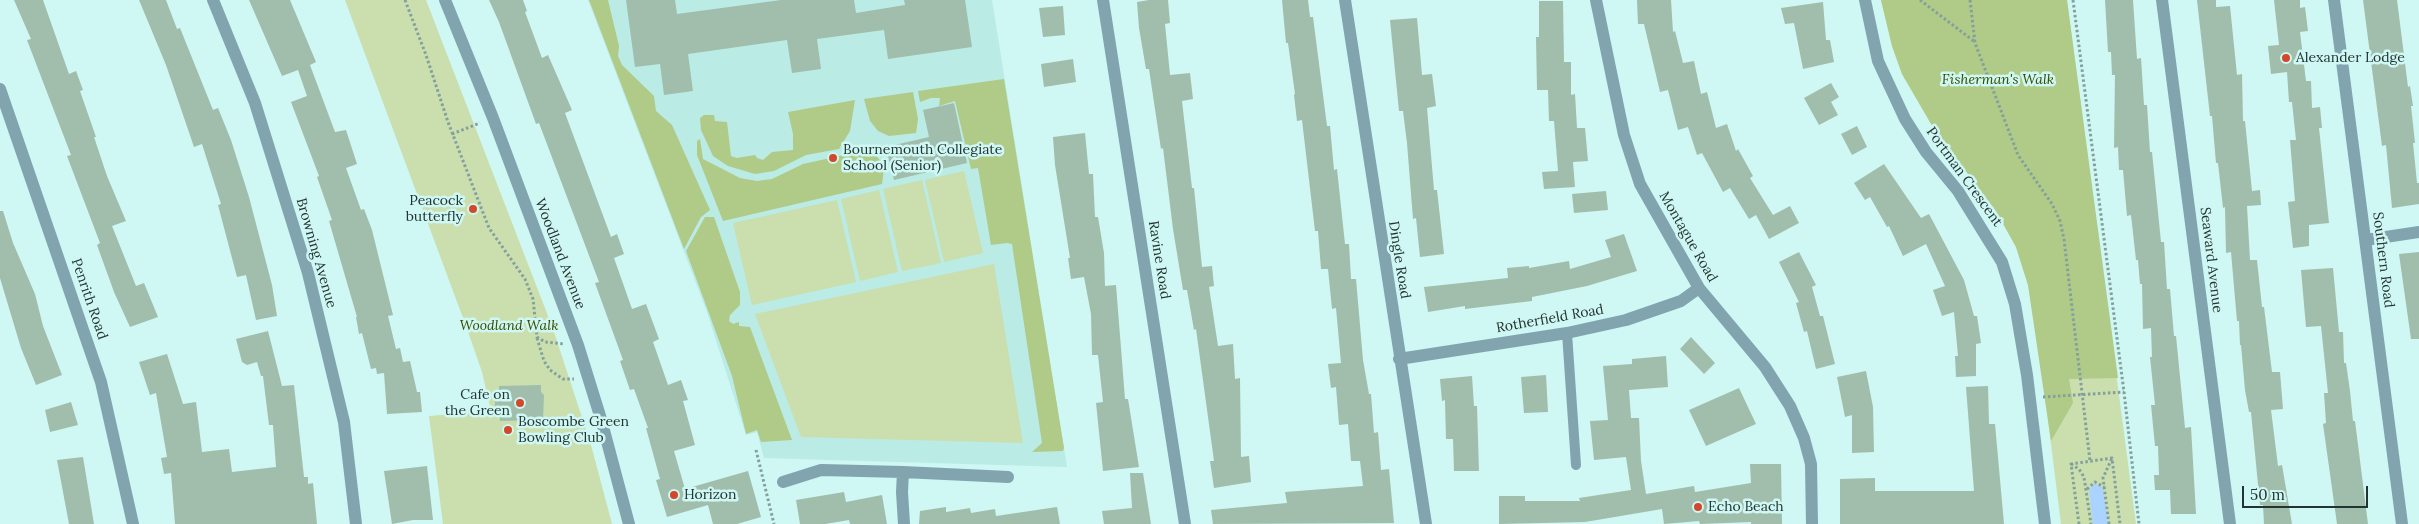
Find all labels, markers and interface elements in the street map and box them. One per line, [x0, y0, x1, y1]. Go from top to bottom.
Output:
place label: Alexander Lodge [2296, 50, 2405, 66]
marker: Alexander Lodge [2280, 52, 2292, 64]
park label: Fisherman's Walk [1942, 72, 2054, 88]
street label: Portman Crescent [1922, 124, 2006, 230]
place label: Bournemouth Collegiate School (Senior) [843, 142, 1002, 174]
marker: Bournemouth Collegiate School (Senior) [827, 152, 839, 164]
street label: Montague Road [1655, 189, 1721, 285]
place label: Peacock butterfly [406, 193, 463, 226]
street label: Browning Avenue [292, 196, 340, 310]
street label: Woodland Avenue [531, 196, 589, 312]
marker: Peacock butterfly [467, 203, 479, 215]
street label: Seaward Avenue [2196, 206, 2226, 314]
street label: Southern Road [2369, 211, 2397, 309]
street label: Ravine Road [1145, 220, 1173, 300]
street label: Dingle Road [1385, 220, 1413, 300]
street label: Penrith Road [67, 256, 111, 342]
street label: Rotherfield Road [1495, 301, 1605, 337]
park label: Woodland Walk [459, 318, 559, 334]
place label: Cafe on the Green [445, 387, 510, 420]
marker: Cafe on the Green [514, 397, 526, 409]
place label: Boscombe Green Bowling Club [518, 414, 629, 447]
marker: Boscombe Green Bowling Club [502, 424, 514, 436]
scale bar [2244, 476, 2370, 508]
text: 50 m [2250, 485, 2285, 504]
place label: Horizon [684, 487, 737, 503]
marker: Horizon [668, 489, 680, 501]
place label: Echo Beach [1708, 499, 1784, 515]
marker: Echo Beach [1692, 501, 1704, 513]

